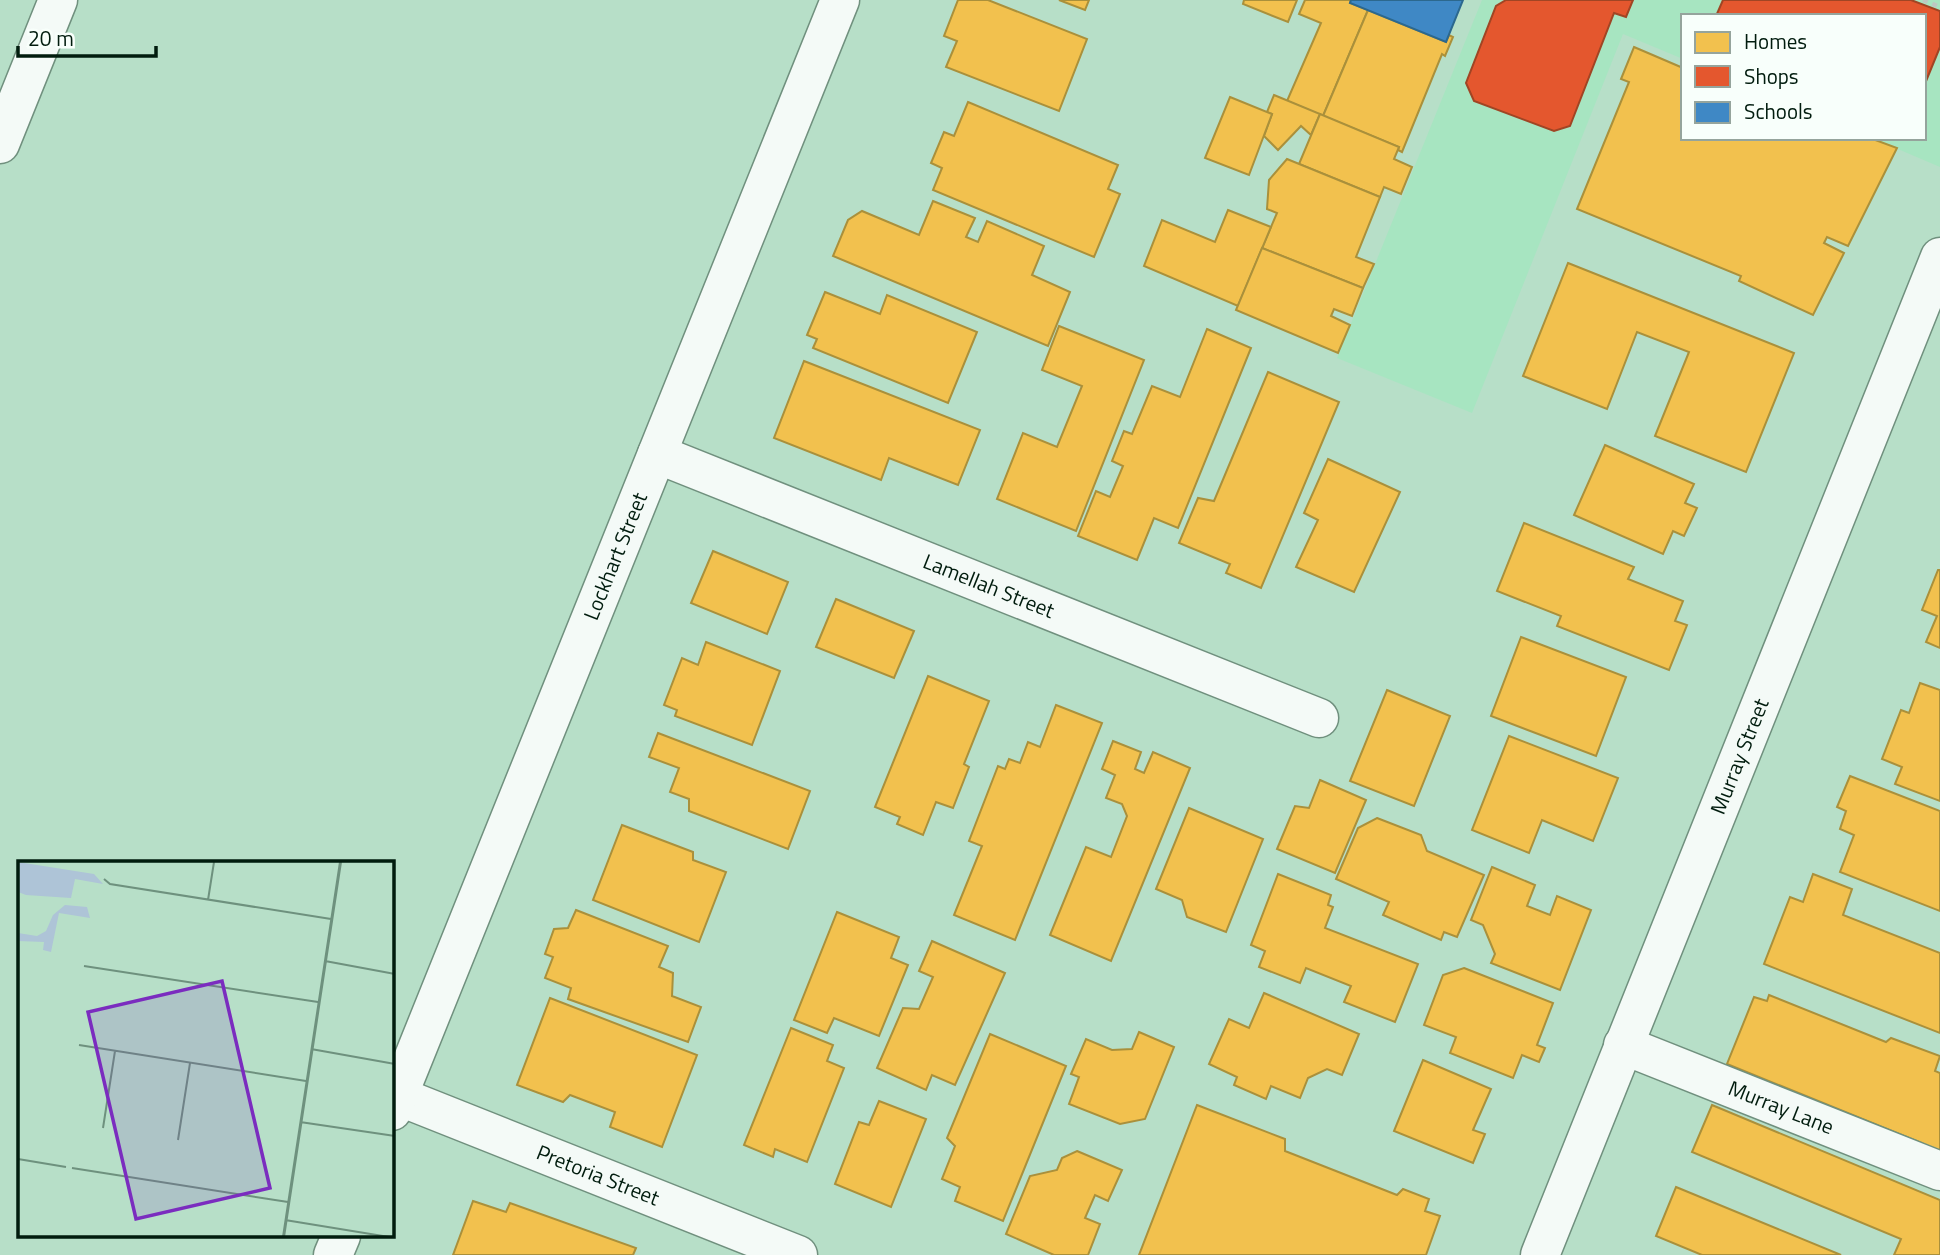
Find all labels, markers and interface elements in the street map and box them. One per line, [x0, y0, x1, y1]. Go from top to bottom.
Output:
scale bar [18, 14, 156, 58]
legend [1681, 14, 1926, 140]
text: 20 m [28, 22, 74, 54]
text: Homes [1744, 25, 1807, 57]
text: Shops [1744, 60, 1799, 92]
text: Schools [1744, 95, 1813, 127]
street label: Lockhart Street [575, 487, 655, 625]
street label: Lamellah Street [918, 545, 1060, 626]
street label: Murray Street [1701, 693, 1777, 819]
inset map [18, 861, 394, 1238]
street label: Murray Lane [1724, 1071, 1839, 1142]
street label: Pretoria Street [532, 1136, 665, 1214]

